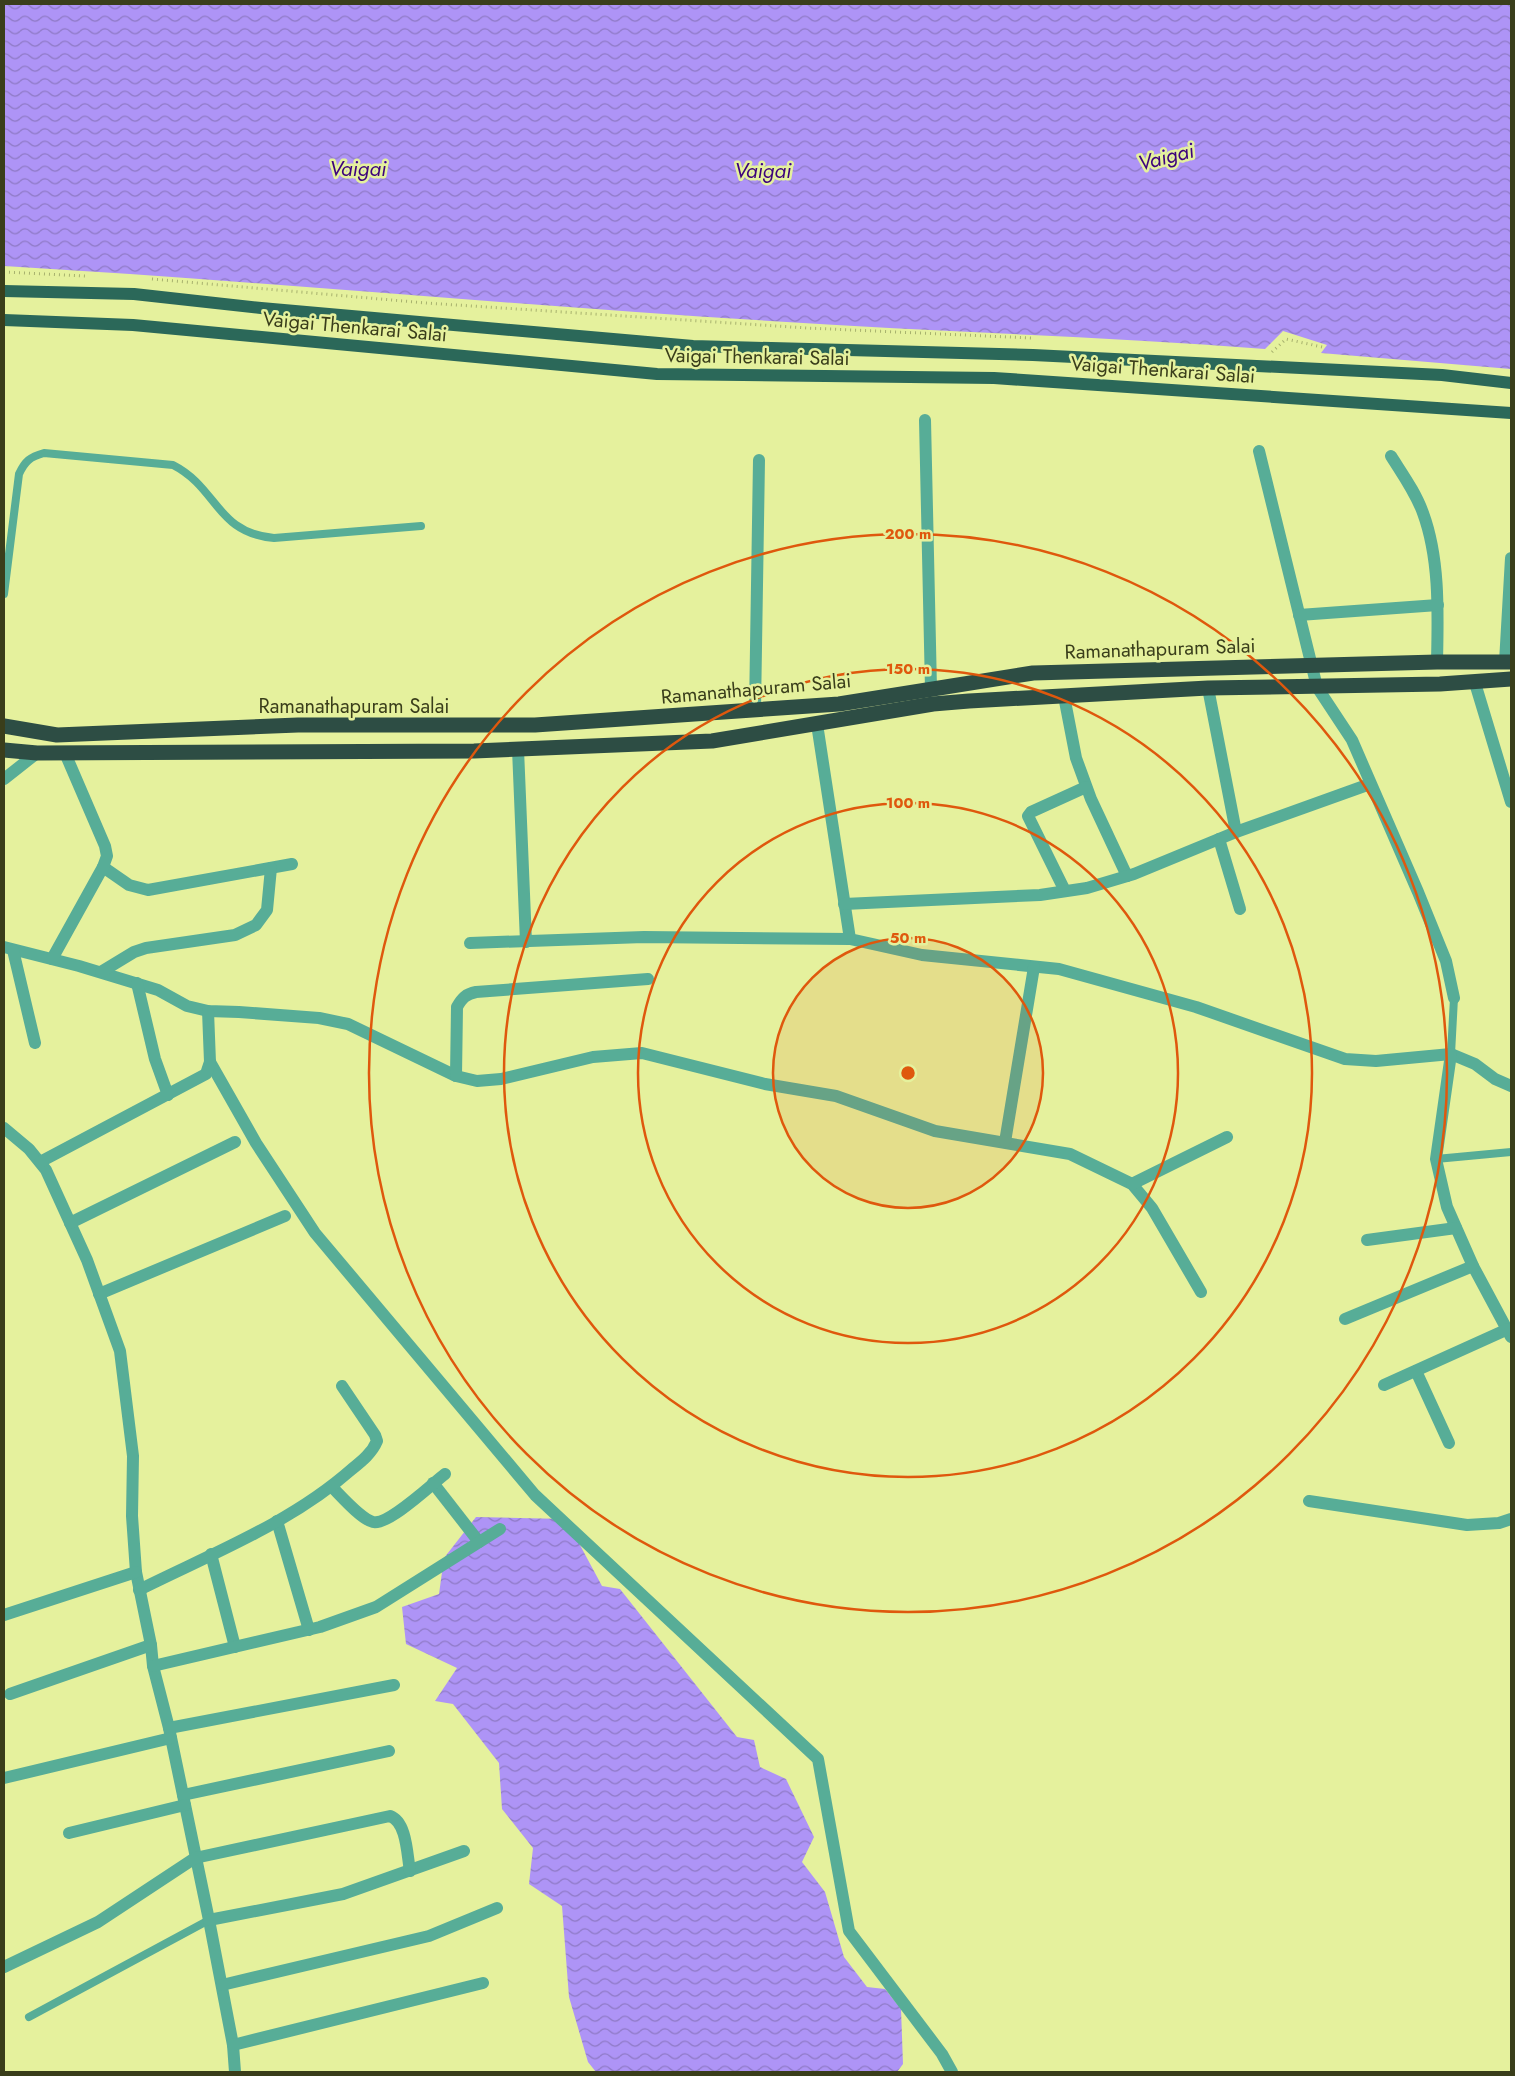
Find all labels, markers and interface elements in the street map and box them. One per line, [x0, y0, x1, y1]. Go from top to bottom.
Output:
water label: Vaigai [1135, 135, 1198, 178]
water label: Vaigai [330, 154, 387, 184]
water label: Vaigai [735, 156, 792, 186]
street label: Vaigai Thenkarai Salai [262, 304, 448, 350]
street label: Vaigai Thenkarai Salai [664, 341, 850, 373]
street label: Vaigai Thenkarai Salai [1070, 349, 1256, 391]
text: 200 m [885, 523, 931, 545]
street label: Ramanathapuram Salai [1064, 631, 1256, 667]
text: 150 m [886, 658, 930, 680]
street label: Ramanathapuram Salai [660, 666, 852, 712]
street label: Ramanathapuram Salai [258, 692, 450, 721]
text: 100 m [886, 792, 930, 814]
text: 50 m [890, 927, 926, 949]
centre of rings [899, 1064, 917, 1082]

